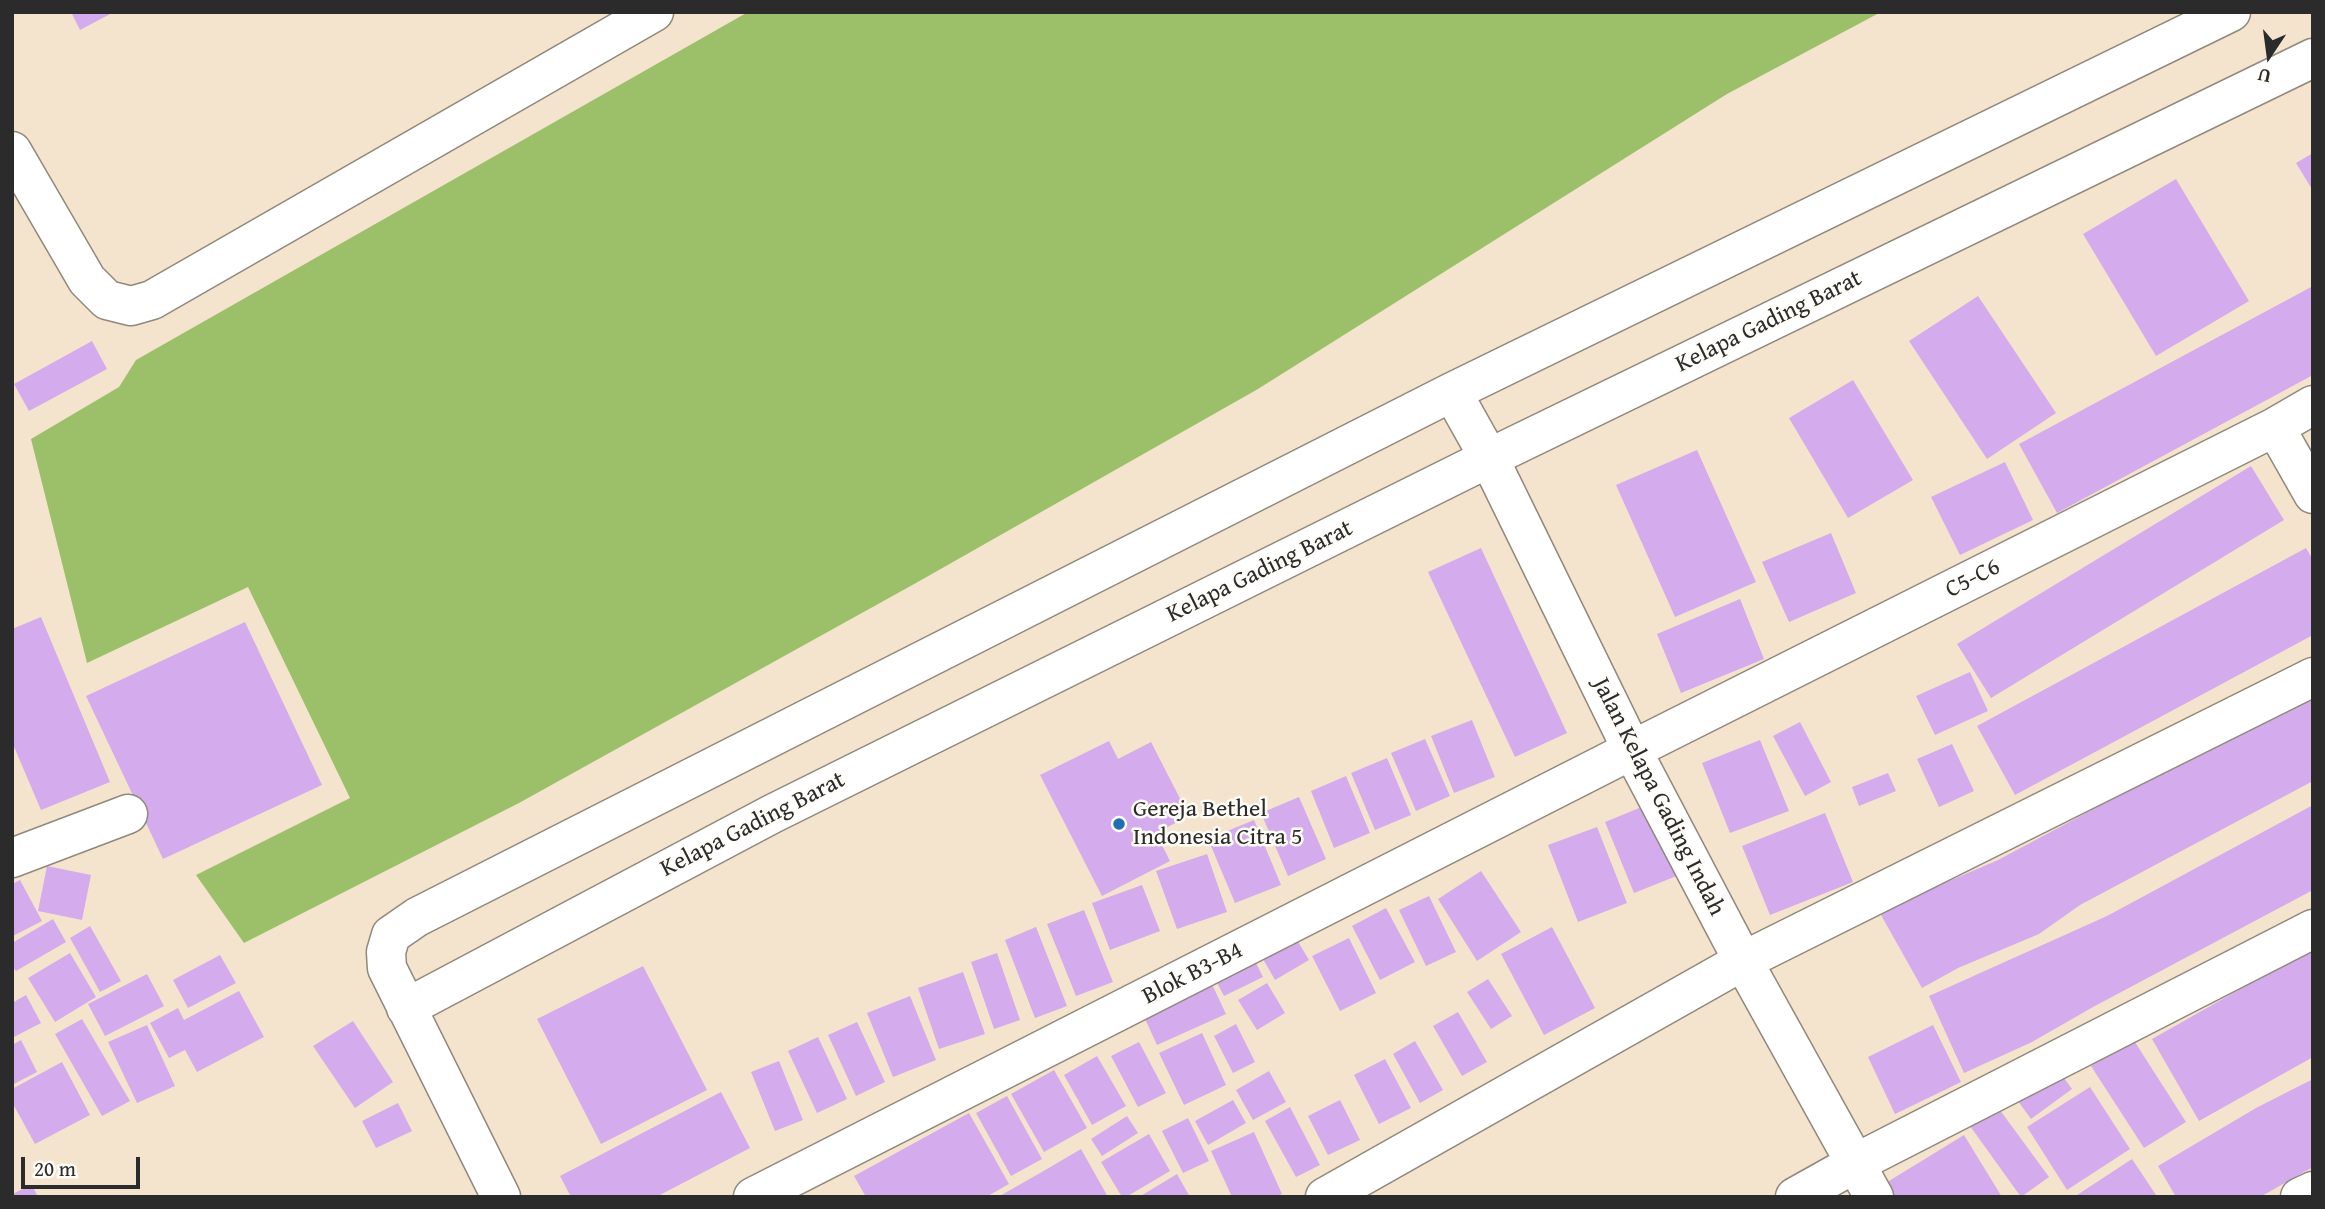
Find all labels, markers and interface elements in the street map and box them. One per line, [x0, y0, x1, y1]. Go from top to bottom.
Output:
north arrow [2234, 21, 2304, 91]
text: U [2255, 61, 2274, 92]
street label: Kelapa Gading Barat [1671, 265, 1867, 379]
street label: Kelapa Gading Barat [1162, 515, 1358, 629]
street label: C5-C6 [1941, 553, 2005, 605]
street label: Jalan Kelapa Gading Indah [1585, 673, 1731, 921]
street label: Kelapa Gading Barat [656, 766, 850, 884]
place label: Gereja Bethel Indonesia Citra 5 [1133, 796, 1303, 852]
marker: Gereja Bethel Indonesia Citra 5 [1111, 816, 1127, 832]
street label: Blok B3-B4 [1138, 937, 1248, 1011]
scale bar [24, 1142, 144, 1186]
text: 20 m [34, 1153, 76, 1184]

